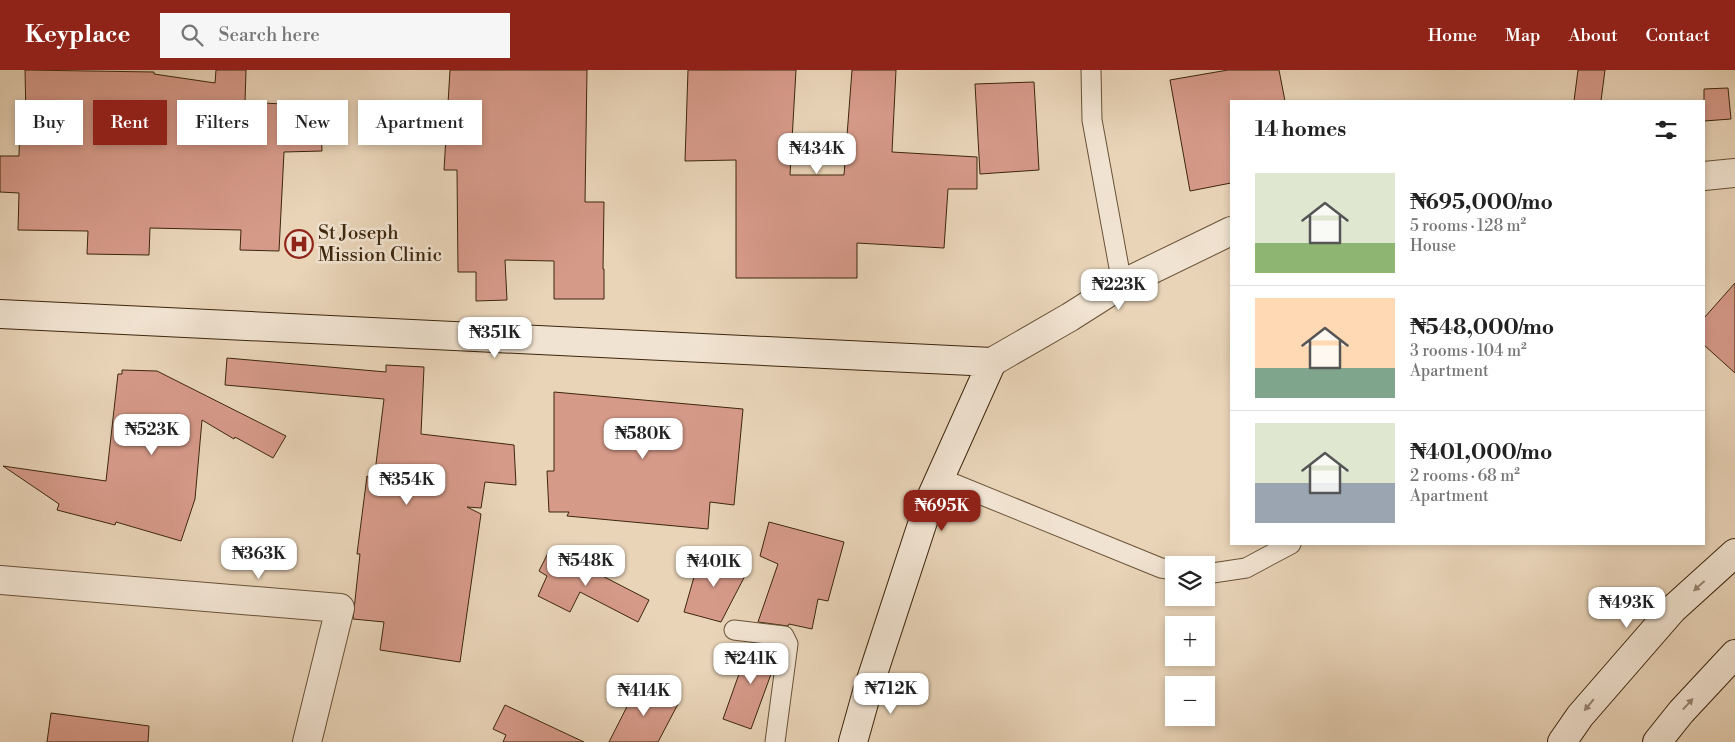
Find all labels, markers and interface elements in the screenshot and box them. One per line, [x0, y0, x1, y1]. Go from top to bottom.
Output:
search box [160, 13, 510, 58]
text: Keyplace [25, 20, 130, 50]
icon: search [178, 21, 206, 49]
text: Search here [218, 23, 320, 47]
text: Home [1428, 24, 1477, 47]
text: Map [1505, 24, 1541, 47]
text: About [1569, 24, 1618, 47]
text: Contact [1646, 24, 1710, 47]
chip: Buy [15, 100, 83, 145]
chip: Rent [93, 100, 167, 145]
chip: Filters [177, 100, 267, 145]
chip: New [277, 100, 348, 145]
chip: Apartment [358, 100, 482, 145]
icon: filters [1652, 116, 1680, 144]
text: 14 homes [1255, 117, 1346, 143]
pin: ₦434K [782, 132, 852, 175]
text: ₦434K [789, 139, 845, 159]
text: ₦695,000/mo [1410, 190, 1553, 216]
icon: home [1295, 193, 1355, 253]
text: 5 rooms · 128 m² [1410, 216, 1526, 236]
place label: St Joseph Mission Clinic [318, 221, 442, 267]
hospital icon: St Joseph Mission Clinic [284, 229, 314, 259]
text: House [1410, 236, 1456, 256]
pin: ₦223K [1084, 268, 1154, 311]
text: ₦223K [1092, 275, 1146, 295]
text: ₦548,000/mo [1410, 315, 1554, 341]
pin: ₦351K [460, 316, 530, 359]
icon: home [1295, 318, 1355, 378]
text: ₦351K [469, 323, 521, 343]
text: 3 rooms · 104 m² [1410, 341, 1527, 361]
text: Apartment [1410, 361, 1489, 381]
pin: ₦523K [117, 414, 187, 456]
pin: ₦580K [608, 418, 678, 460]
text: ₦523K [125, 420, 179, 440]
text: ₦580K [615, 424, 671, 444]
text: ₦401,000/mo [1410, 440, 1552, 466]
icon: home [1295, 443, 1355, 503]
pin: ₦354K [372, 464, 442, 506]
text: 2 rooms · 68 m² [1410, 466, 1520, 486]
text: ₦354K [379, 470, 435, 490]
text: Apartment [1410, 486, 1489, 506]
pin: ₦695K [907, 490, 977, 532]
text: ₦695K [915, 496, 969, 516]
pin: ₦363K [224, 538, 294, 580]
text: ₦363K [232, 544, 286, 564]
pin: ₦548K [551, 544, 621, 587]
pin: ₦401K [679, 546, 749, 588]
text: ₦548K [558, 551, 614, 571]
text: ₦401K [687, 552, 741, 572]
map controls [1165, 556, 1215, 726]
button: layers [1165, 556, 1215, 606]
one-way arrow [1692, 580, 1705, 591]
pin: ₦493K [1592, 586, 1662, 629]
text: ₦493K [1599, 593, 1655, 613]
button: + [1165, 616, 1215, 666]
pin: ₦241K [716, 642, 786, 685]
text: ₦241K [724, 649, 778, 669]
pin: ₦712K [856, 672, 926, 715]
pin: ₦414K [609, 674, 679, 717]
button: − [1165, 676, 1215, 726]
text: ₦712K [865, 679, 917, 699]
text: ₦414K [617, 681, 671, 701]
one-way arrow [1584, 699, 1595, 712]
one-way arrow [1682, 699, 1694, 711]

